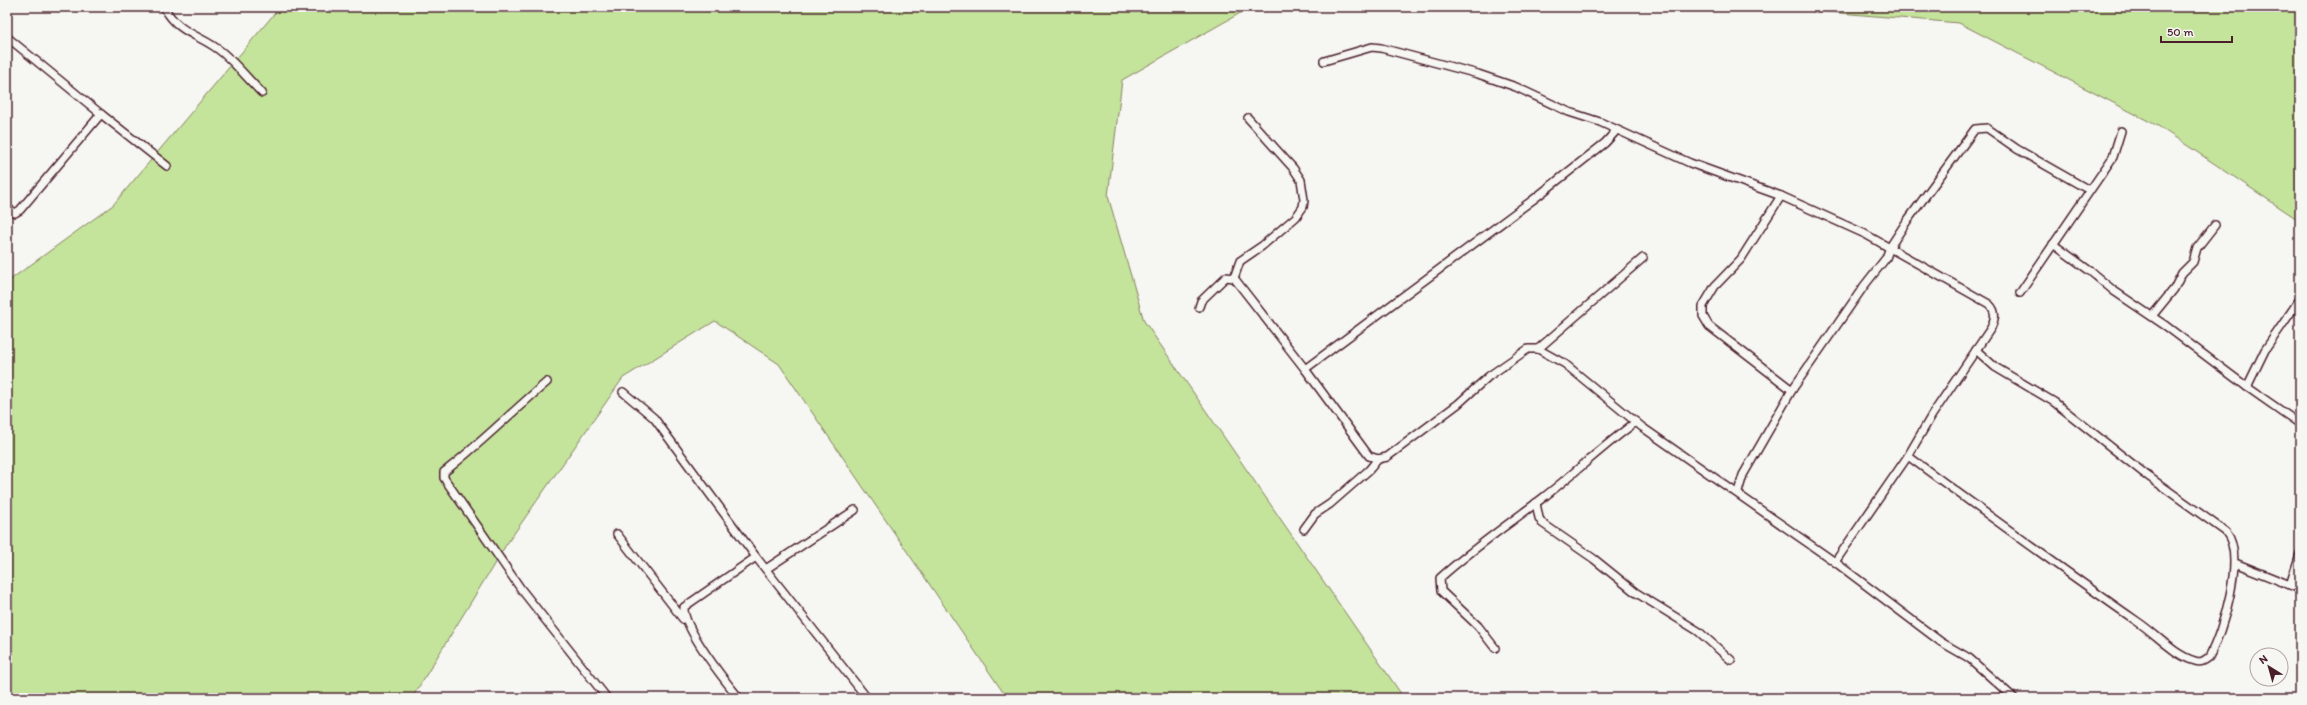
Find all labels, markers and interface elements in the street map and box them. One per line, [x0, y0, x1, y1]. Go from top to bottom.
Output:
scale bar [2161, 18, 2232, 44]
text: 50 m [2167, 25, 2193, 39]
north arrow [2249, 647, 2289, 687]
text: N [2256, 652, 2270, 667]

